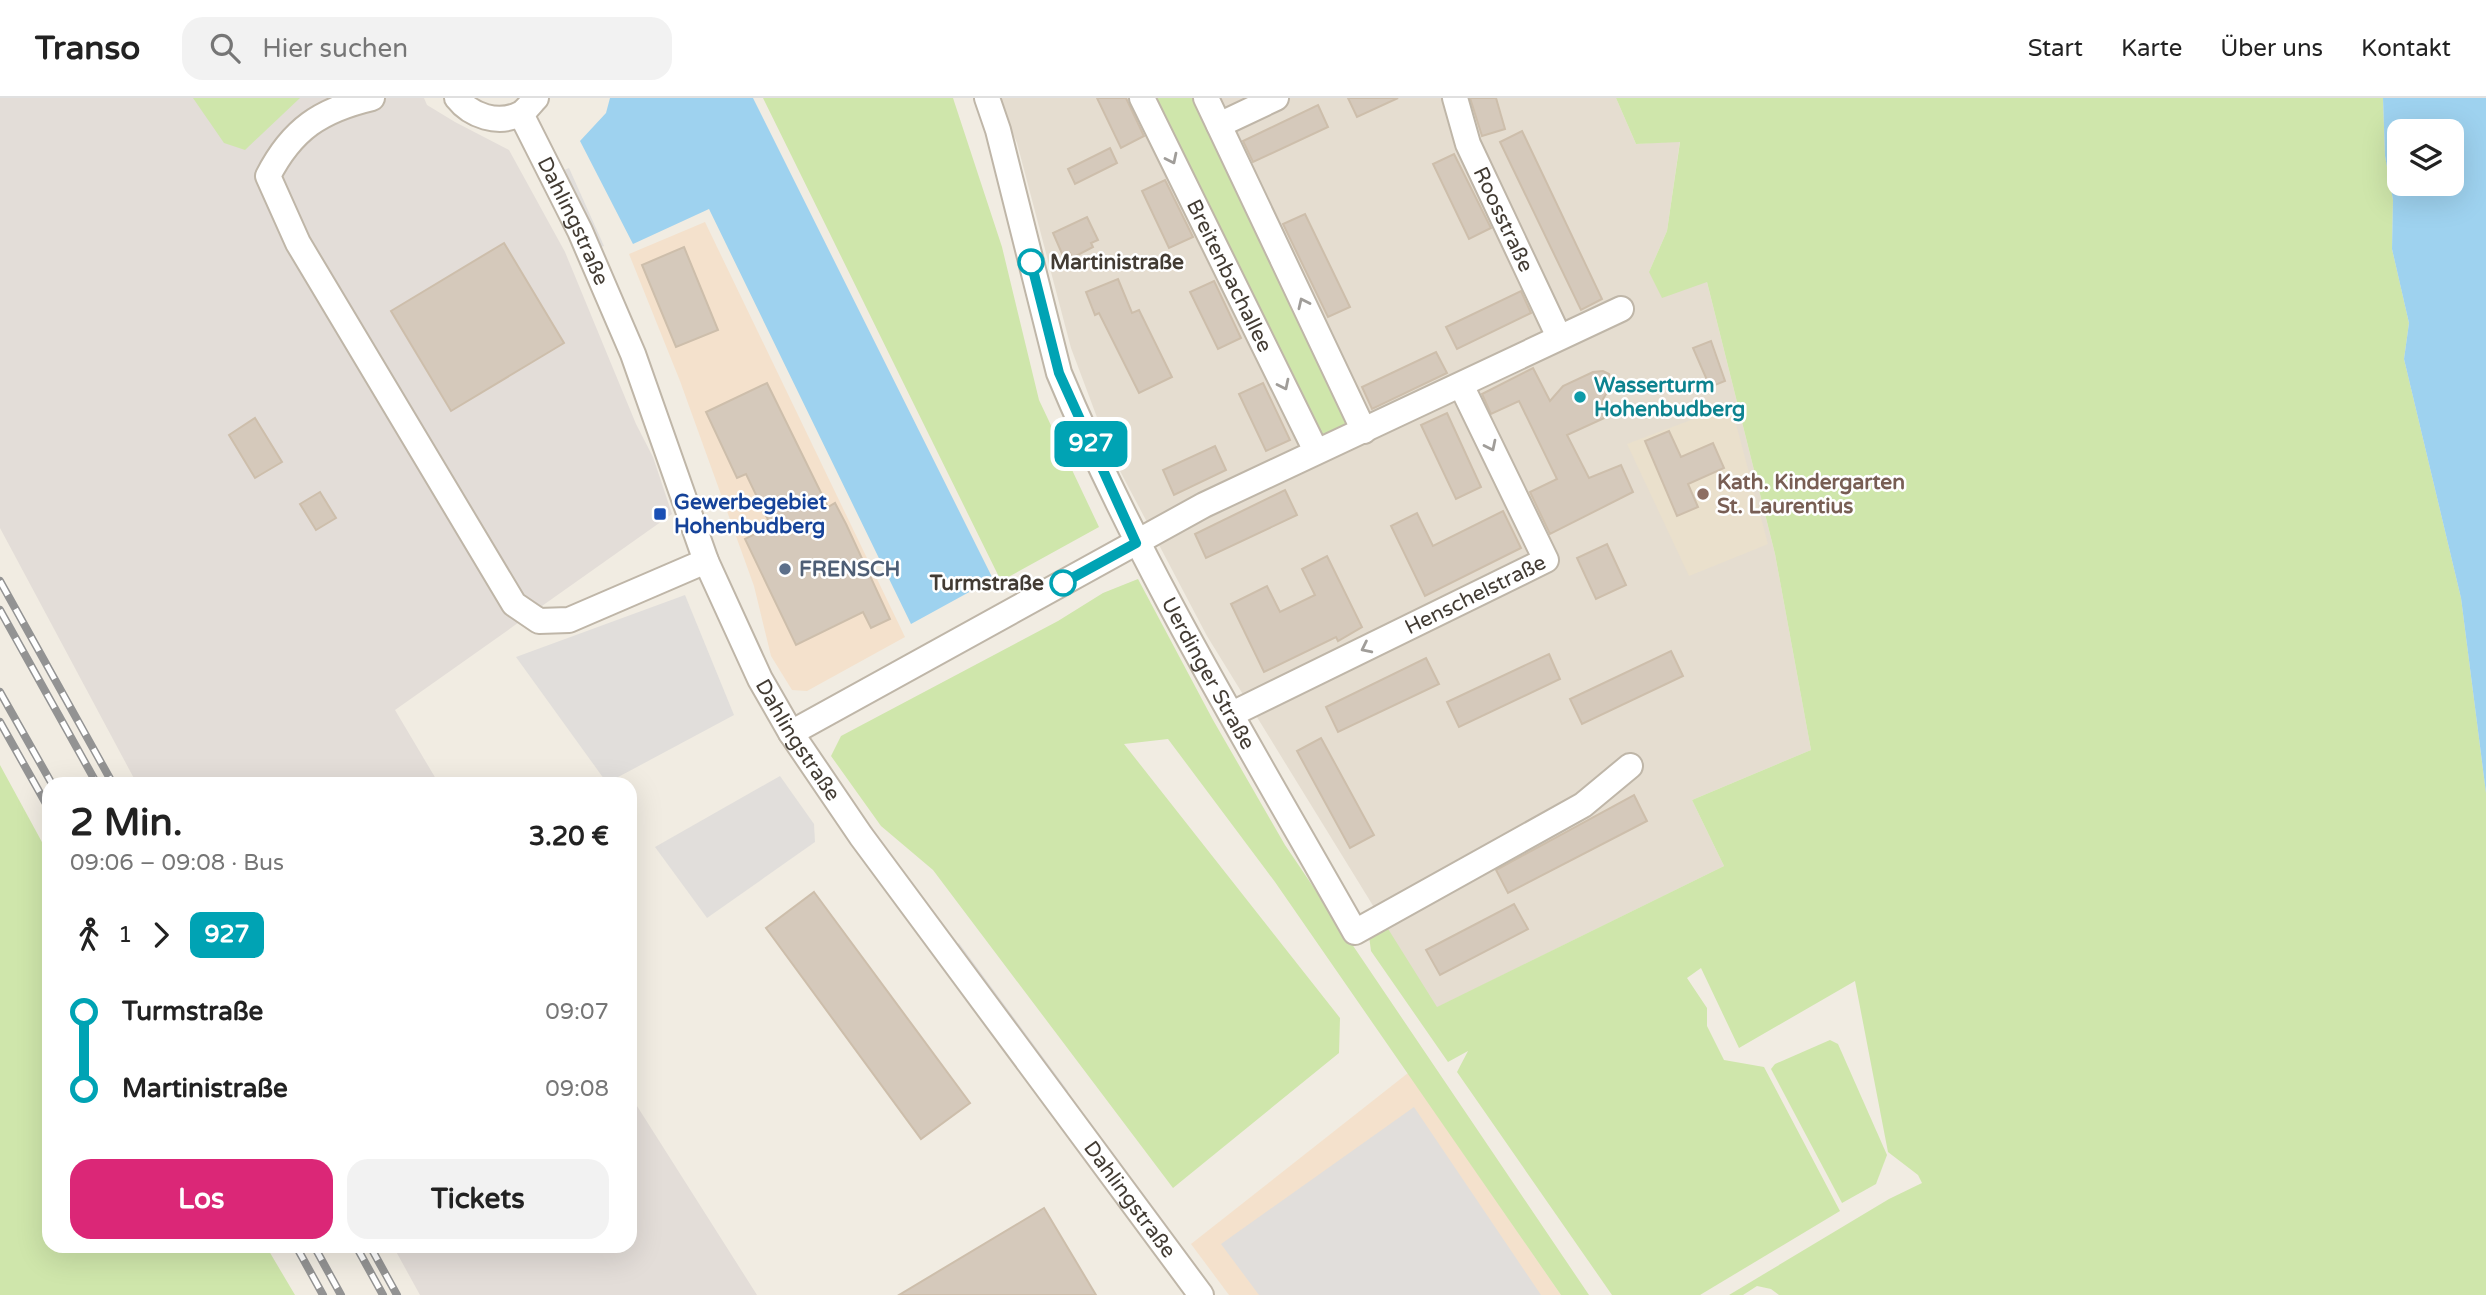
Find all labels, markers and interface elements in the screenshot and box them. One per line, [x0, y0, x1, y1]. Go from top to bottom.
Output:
search box [182, 17, 672, 80]
text: Transo [35, 29, 140, 68]
icon: search [206, 29, 244, 67]
text: Hier suchen [262, 33, 408, 64]
text: Start [2028, 34, 2083, 63]
text: Karte [2121, 34, 2182, 63]
text: Über uns [2220, 34, 2323, 63]
text: Kontakt [2361, 34, 2451, 63]
map controls [2387, 119, 2464, 196]
button: layers [2387, 119, 2464, 196]
one-way arrow [1163, 152, 1177, 164]
street label: Dahlingstraße [532, 153, 614, 289]
street label: Roosstraße [1468, 163, 1539, 276]
street label: Breitenbachallee [1181, 195, 1277, 356]
marker: Martinistraße [1018, 249, 1044, 275]
place label: Martinistraße [1050, 250, 1184, 275]
one-way arrow [1298, 298, 1312, 310]
place label: Wasserturm Hohenbudberg [1594, 373, 1745, 422]
one-way arrow [1275, 378, 1289, 390]
marker: Wasserturm Hohenbudberg [1572, 389, 1588, 405]
line badge: 927 [1051, 421, 1131, 467]
text: 927 [1068, 429, 1114, 458]
one-way arrow [1483, 439, 1497, 451]
place label: Kath. Kindergarten St. Laurentius [1717, 470, 1905, 519]
marker: Kath. Kindergarten St. Laurentius [1695, 486, 1711, 502]
place label: Gewerbegebiet Hohenbudberg [674, 490, 827, 539]
marker: Gewerbegebiet Hohenbudberg [652, 506, 668, 522]
street label: Henschelstraße [1401, 550, 1550, 640]
place label: FRENSCH [799, 557, 900, 582]
marker: FRENSCH [777, 561, 793, 577]
marker: Turmstraße [1050, 570, 1076, 596]
place label: Turmstraße [929, 571, 1044, 596]
street label: Uerdinger Straße [1156, 593, 1260, 754]
one-way arrow [1361, 639, 1373, 653]
street label: Dahlingstraße [750, 675, 845, 806]
text: 2 Min. [70, 800, 183, 846]
text: 3.20 € [529, 821, 609, 852]
text: 09:06 – 09:08 · Bus [70, 849, 284, 877]
icon: walk [70, 916, 108, 954]
icon: forward [142, 916, 180, 954]
text: 927 [204, 920, 250, 949]
text: 1 [118, 921, 132, 949]
text: Turmstraße [122, 996, 263, 1027]
text: 09:07 [545, 998, 609, 1026]
text: Martinistraße [122, 1073, 288, 1104]
text: 09:08 [545, 1075, 609, 1103]
street label: Dahlingstraße [1078, 1136, 1181, 1263]
button: Los [70, 1159, 333, 1239]
button: Tickets [347, 1159, 609, 1239]

